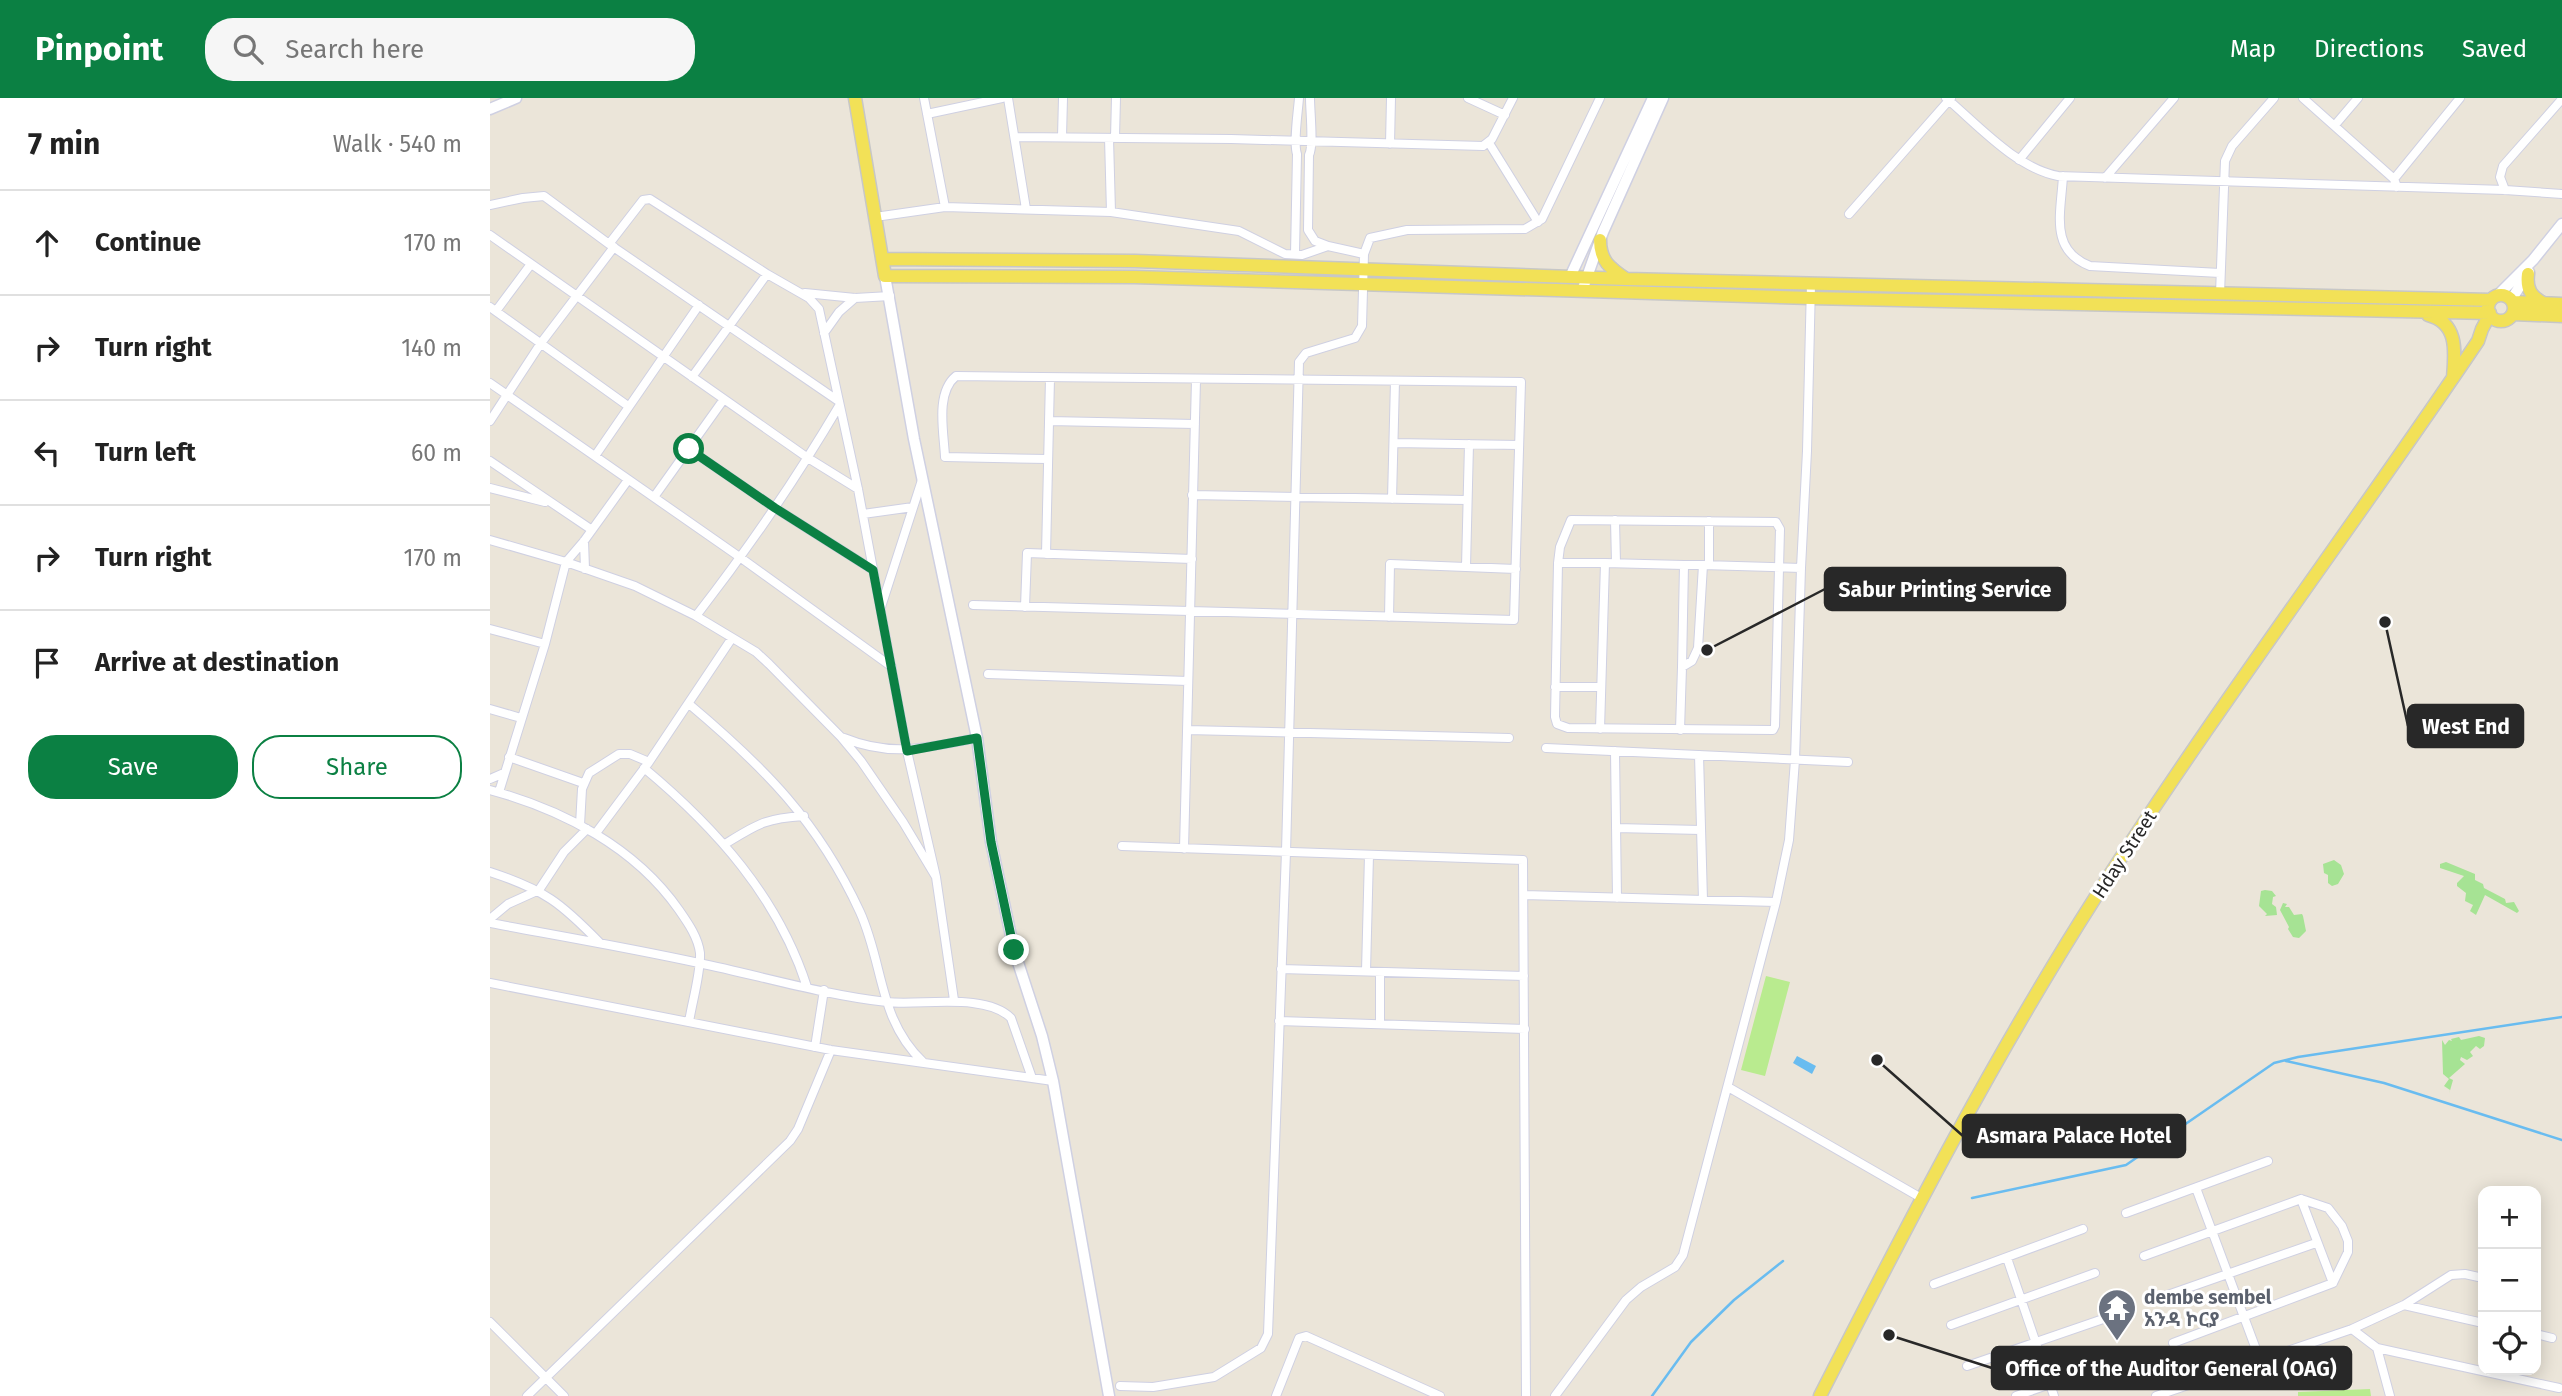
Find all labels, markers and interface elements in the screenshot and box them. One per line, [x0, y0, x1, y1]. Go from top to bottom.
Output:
search box [205, 18, 695, 81]
text: Pinpoint [35, 29, 163, 69]
icon: search [229, 30, 267, 68]
text: Search here [285, 34, 424, 65]
text: Map [2230, 35, 2276, 63]
text: Directions [2314, 35, 2424, 63]
text: Saved [2462, 35, 2527, 63]
text: 7 min [28, 126, 100, 162]
text: Walk · 540 m [333, 130, 462, 158]
icon: ahead [28, 224, 66, 262]
text: Continue [95, 227, 201, 258]
text: 170 m [403, 229, 462, 257]
icon: right [28, 329, 66, 367]
text: Turn right [95, 332, 212, 363]
text: 140 m [401, 334, 462, 362]
route start [673, 433, 704, 464]
icon: left [28, 434, 66, 472]
text: Turn left [95, 437, 196, 468]
text: 60 m [411, 439, 462, 467]
icon: right [28, 539, 66, 577]
text: Turn right [95, 542, 212, 573]
text: 170 m [403, 544, 462, 572]
callout: Sabur Printing Service [1825, 568, 2065, 610]
text: Sabur Printing Service [1839, 577, 2052, 603]
icon: arrive [28, 644, 66, 682]
text: Arrive at destination [95, 647, 339, 678]
callout: West End [2408, 705, 2523, 747]
text: West End [2422, 714, 2510, 740]
button: Save [28, 735, 238, 799]
button: Share [252, 735, 462, 799]
street label: Hday Street [2087, 806, 2161, 903]
route end [998, 934, 1029, 965]
callout: Asmara Palace Hotel [1963, 1115, 2185, 1157]
text: Asmara Palace Hotel [1976, 1123, 2172, 1149]
map controls [2478, 1186, 2541, 1375]
button: + [2478, 1186, 2541, 1249]
button: − [2478, 1249, 2541, 1312]
place label: dembe sembel አንዳ ኮርያ [2144, 1286, 2272, 1331]
temple icon: dembe sembel አንዳ ኮርያ [2096, 1287, 2138, 1342]
button: locate [2478, 1312, 2541, 1375]
callout: Office of the Auditor General (OAG) [1992, 1347, 2351, 1389]
text: Office of the Auditor General (OAG) [2005, 1356, 2337, 1382]

